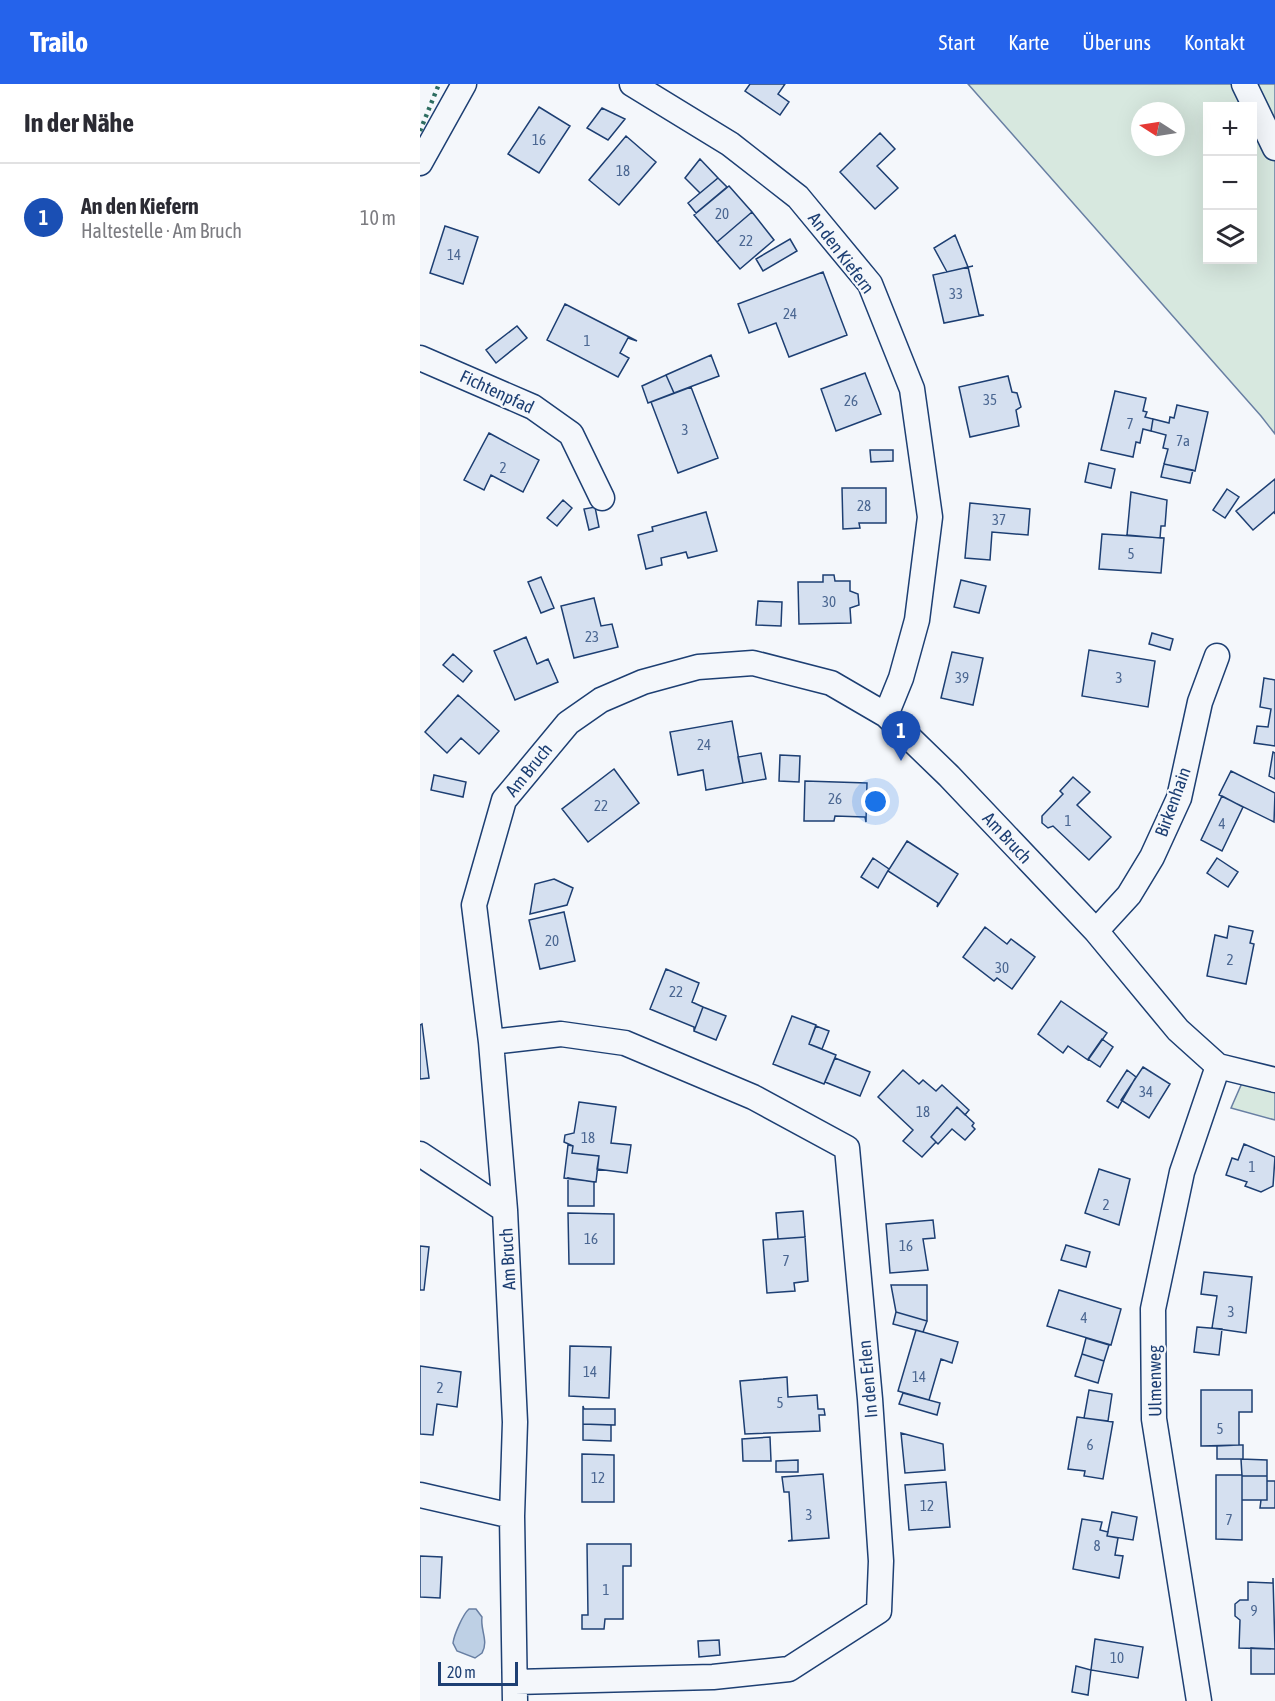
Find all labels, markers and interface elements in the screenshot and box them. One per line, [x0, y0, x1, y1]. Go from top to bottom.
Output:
text: Trailo [30, 26, 88, 58]
text: Start [939, 30, 975, 54]
text: Karte [1008, 30, 1049, 54]
text: Über uns [1082, 30, 1151, 54]
text: Kontakt [1184, 30, 1245, 54]
north arrow [1131, 102, 1185, 156]
map controls [1203, 102, 1257, 264]
button: + [1203, 102, 1257, 156]
text: In der Nähe [24, 108, 134, 138]
house number: 16 [532, 131, 546, 148]
button: − [1203, 156, 1257, 210]
house number: 18 [616, 162, 630, 179]
text: An den Kiefern [81, 193, 199, 219]
house number: 20 [715, 205, 729, 222]
text: 1 [39, 206, 48, 229]
text: 10 m [360, 206, 396, 229]
street label: An den Kiefern [804, 208, 879, 297]
button: layers [1203, 210, 1257, 264]
text: Haltestelle · Am Bruch [81, 219, 242, 242]
house number: 22 [739, 232, 753, 249]
house number: 14 [447, 246, 461, 263]
house number: 33 [949, 285, 963, 302]
house number: 24 [783, 305, 797, 322]
house number: 1 [583, 332, 591, 349]
street label: Fichtenpfad [457, 365, 537, 418]
house number: 35 [983, 391, 997, 408]
house number: 26 [844, 392, 858, 409]
house number: 7 [1126, 415, 1134, 432]
house number: 3 [681, 421, 689, 438]
house number: 7a [1176, 432, 1190, 449]
house number: 2 [499, 459, 507, 476]
house number: 28 [857, 497, 871, 514]
house number: 37 [992, 511, 1006, 528]
house number: 5 [1127, 545, 1135, 562]
house number: 30 [822, 593, 836, 610]
house number: 23 [585, 628, 599, 645]
house number: 39 [955, 669, 969, 686]
house number: 3 [1115, 669, 1123, 686]
pin: 1 [882, 712, 920, 761]
house number: 24 [697, 736, 711, 753]
street label: Am Bruch [501, 739, 556, 800]
street label: Birkenhain [1150, 764, 1195, 839]
your location [861, 787, 890, 816]
house number: 26 [828, 790, 842, 807]
house number: 22 [594, 797, 608, 814]
street label: Am Bruch [978, 808, 1036, 868]
house number: 1 [1064, 812, 1072, 829]
house number: 4 [1218, 815, 1226, 832]
house number: 20 [545, 932, 559, 949]
house number: 2 [1226, 951, 1234, 968]
house number: 30 [995, 959, 1009, 976]
house number: 22 [669, 983, 683, 1000]
house number: 34 [1139, 1083, 1153, 1100]
house number: 18 [916, 1103, 930, 1120]
house number: 18 [581, 1129, 595, 1146]
house number: 1 [1248, 1158, 1256, 1175]
house number: 2 [1102, 1196, 1110, 1213]
street label: Am Bruch [495, 1227, 520, 1291]
house number: 16 [584, 1230, 598, 1247]
house number: 16 [899, 1237, 913, 1254]
house number: 7 [782, 1252, 790, 1269]
house number: 3 [1227, 1303, 1235, 1320]
house number: 4 [1080, 1309, 1088, 1326]
street label: In den Erlen [854, 1339, 881, 1419]
street label: Ulmenweg [1143, 1345, 1166, 1417]
house number: 14 [583, 1363, 597, 1380]
house number: 14 [912, 1368, 926, 1385]
house number: 2 [436, 1379, 444, 1396]
house number: 5 [776, 1394, 784, 1411]
house number: 5 [1216, 1420, 1224, 1437]
house number: 6 [1086, 1436, 1094, 1453]
house number: 12 [591, 1469, 605, 1486]
house number: 12 [920, 1497, 934, 1514]
house number: 3 [805, 1506, 813, 1523]
house number: 7 [1225, 1511, 1233, 1528]
house number: 8 [1093, 1537, 1101, 1554]
house number: 1 [602, 1581, 610, 1598]
house number: 9 [1250, 1602, 1258, 1619]
house number: 10 [1110, 1649, 1124, 1666]
scale bar [438, 1659, 518, 1686]
text: 20 m [447, 1663, 476, 1681]

